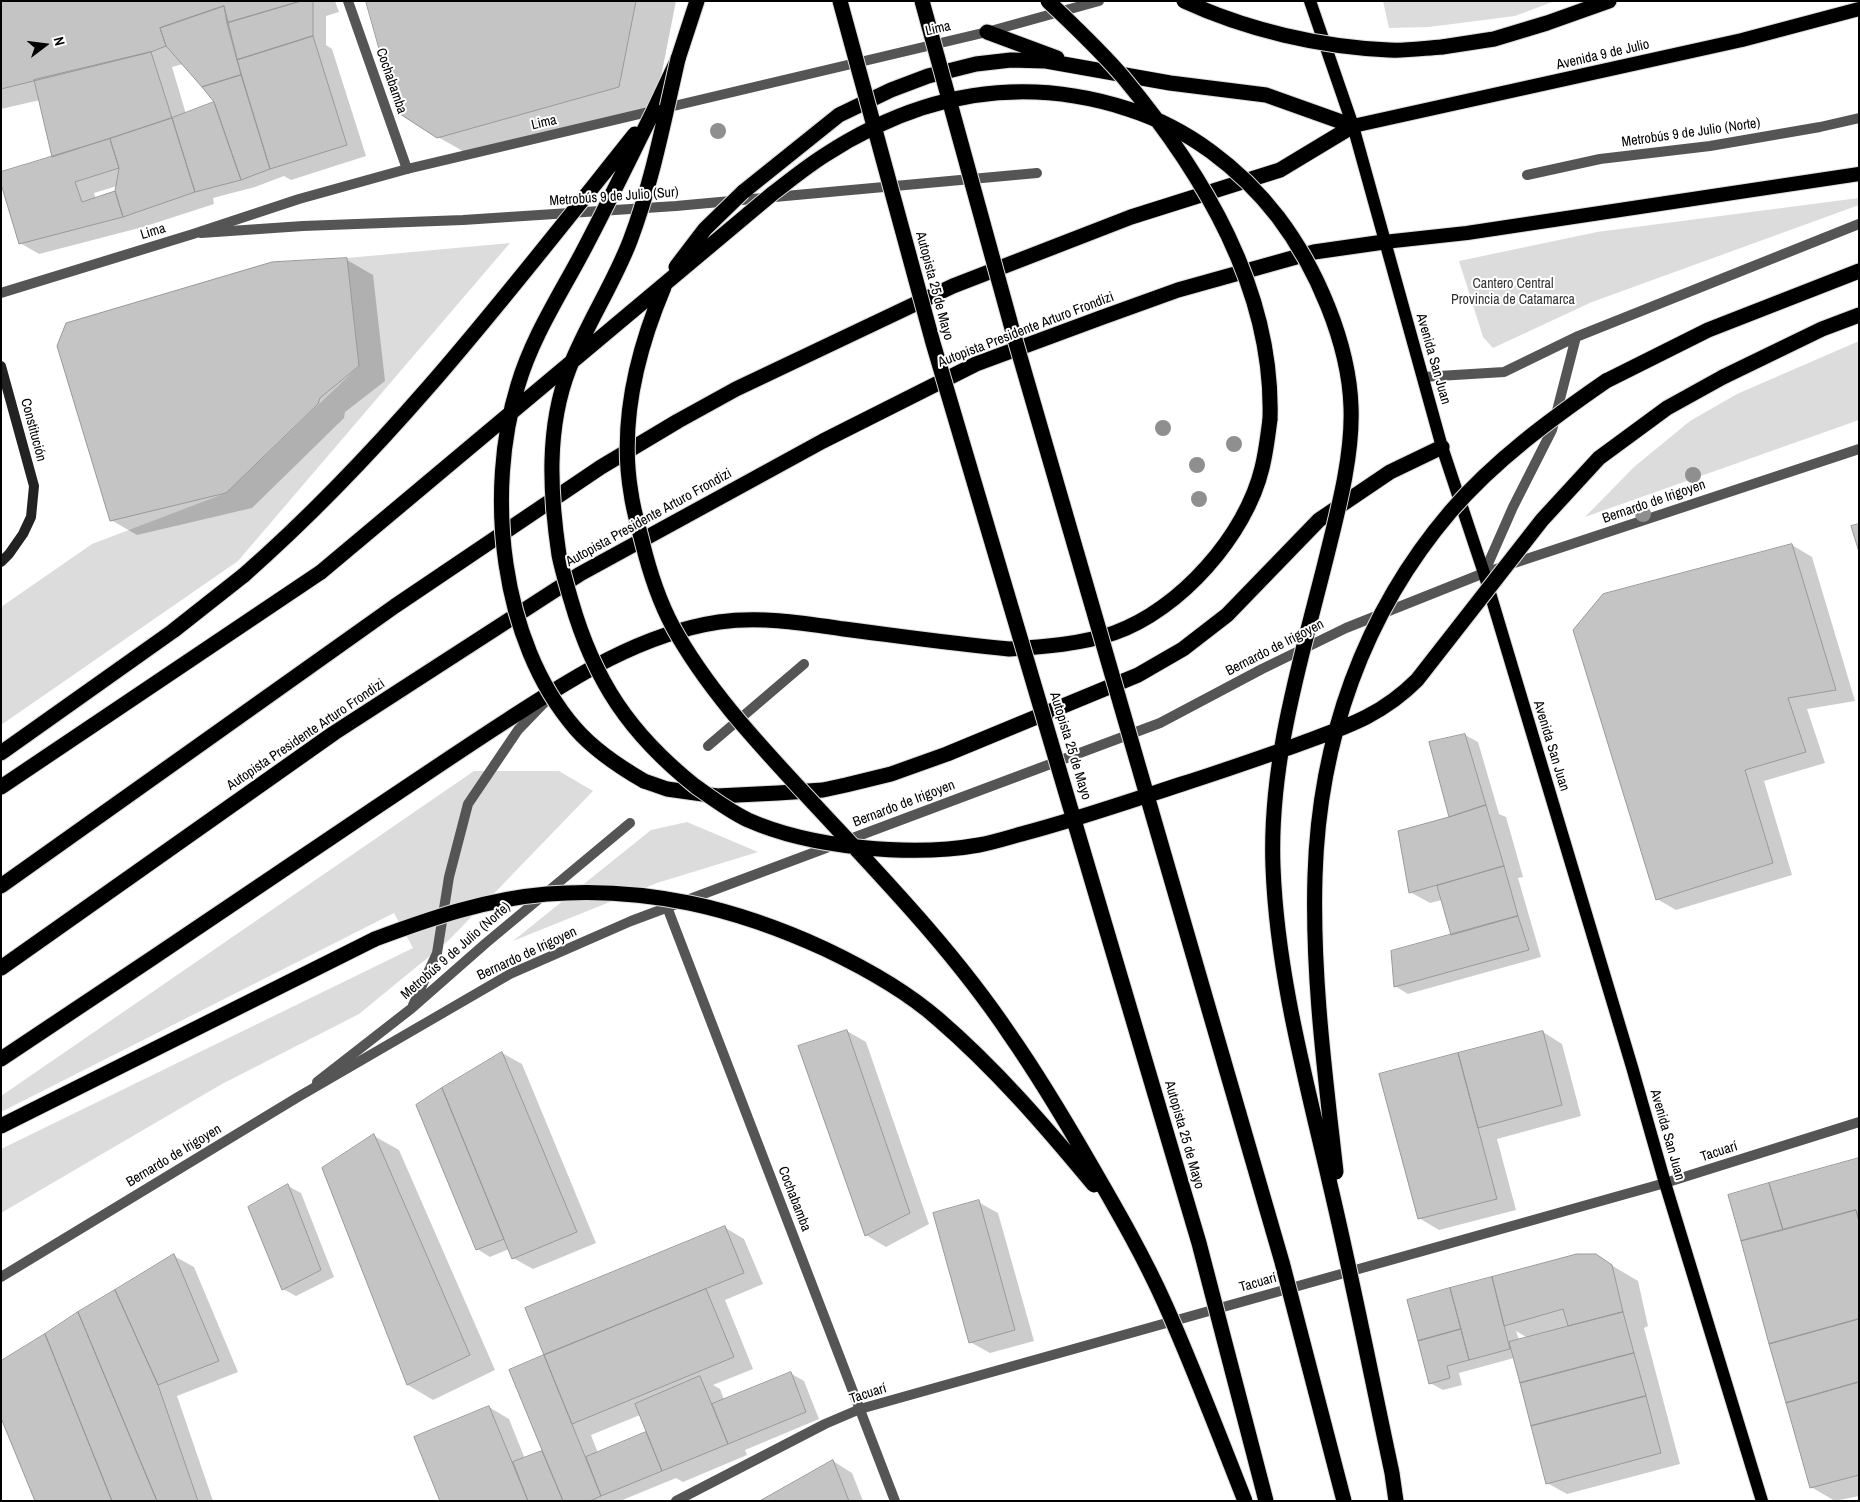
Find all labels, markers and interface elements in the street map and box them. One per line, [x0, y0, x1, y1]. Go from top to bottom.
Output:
street label: Lima [924, 18, 952, 40]
north arrow [20, 20, 70, 70]
text: N [50, 35, 69, 47]
street label: Avenida 9 de Julio [1555, 36, 1651, 74]
street label: Cochabamba [372, 46, 410, 116]
street label: Lima [530, 112, 558, 134]
street label: Metrobús 9 de Julio (Norte) [1621, 115, 1761, 151]
street label: Metrobús 9 de Julio (Sur) [549, 184, 679, 210]
street label: Lima [138, 220, 168, 244]
street label: Autopista 25 de Mayo [911, 230, 957, 342]
park label: Cantero Central Provincia de Catamarca [1451, 276, 1575, 308]
street label: Autopista Presidente Arturo Frondizi [936, 289, 1116, 371]
street label: Avenida San Juan [1412, 312, 1454, 406]
street label: Constitución [17, 397, 49, 463]
street label: Autopista Presidente Arturo Frondizi [563, 465, 735, 571]
street label: Bernardo de Irigoyen [1600, 477, 1708, 527]
street label: Bernardo de Irigoyen [1223, 616, 1327, 680]
street label: Autopista Presidente Arturo Frondizi [224, 676, 388, 794]
street label: Autopista 25 de Mayo [1046, 690, 1094, 802]
street label: Avenida San Juan [1529, 699, 1573, 793]
street label: Bernardo de Irigoyen [851, 777, 957, 831]
street label: Metrobús 9 de Julio (Norte) [398, 899, 514, 1003]
street label: Bernardo de Irigoyen [475, 924, 579, 984]
street label: Autopista 25 de Mayo [1161, 1079, 1207, 1191]
street label: Avenida San Juan [1646, 1088, 1688, 1182]
street label: Bernardo de Irigoyen [123, 1121, 225, 1191]
street label: Tacuarí [1698, 1138, 1740, 1166]
street label: Cochabamba [774, 1164, 814, 1234]
street label: Tacuarí [1237, 1270, 1279, 1296]
street label: Tacuarí [847, 1380, 889, 1408]

